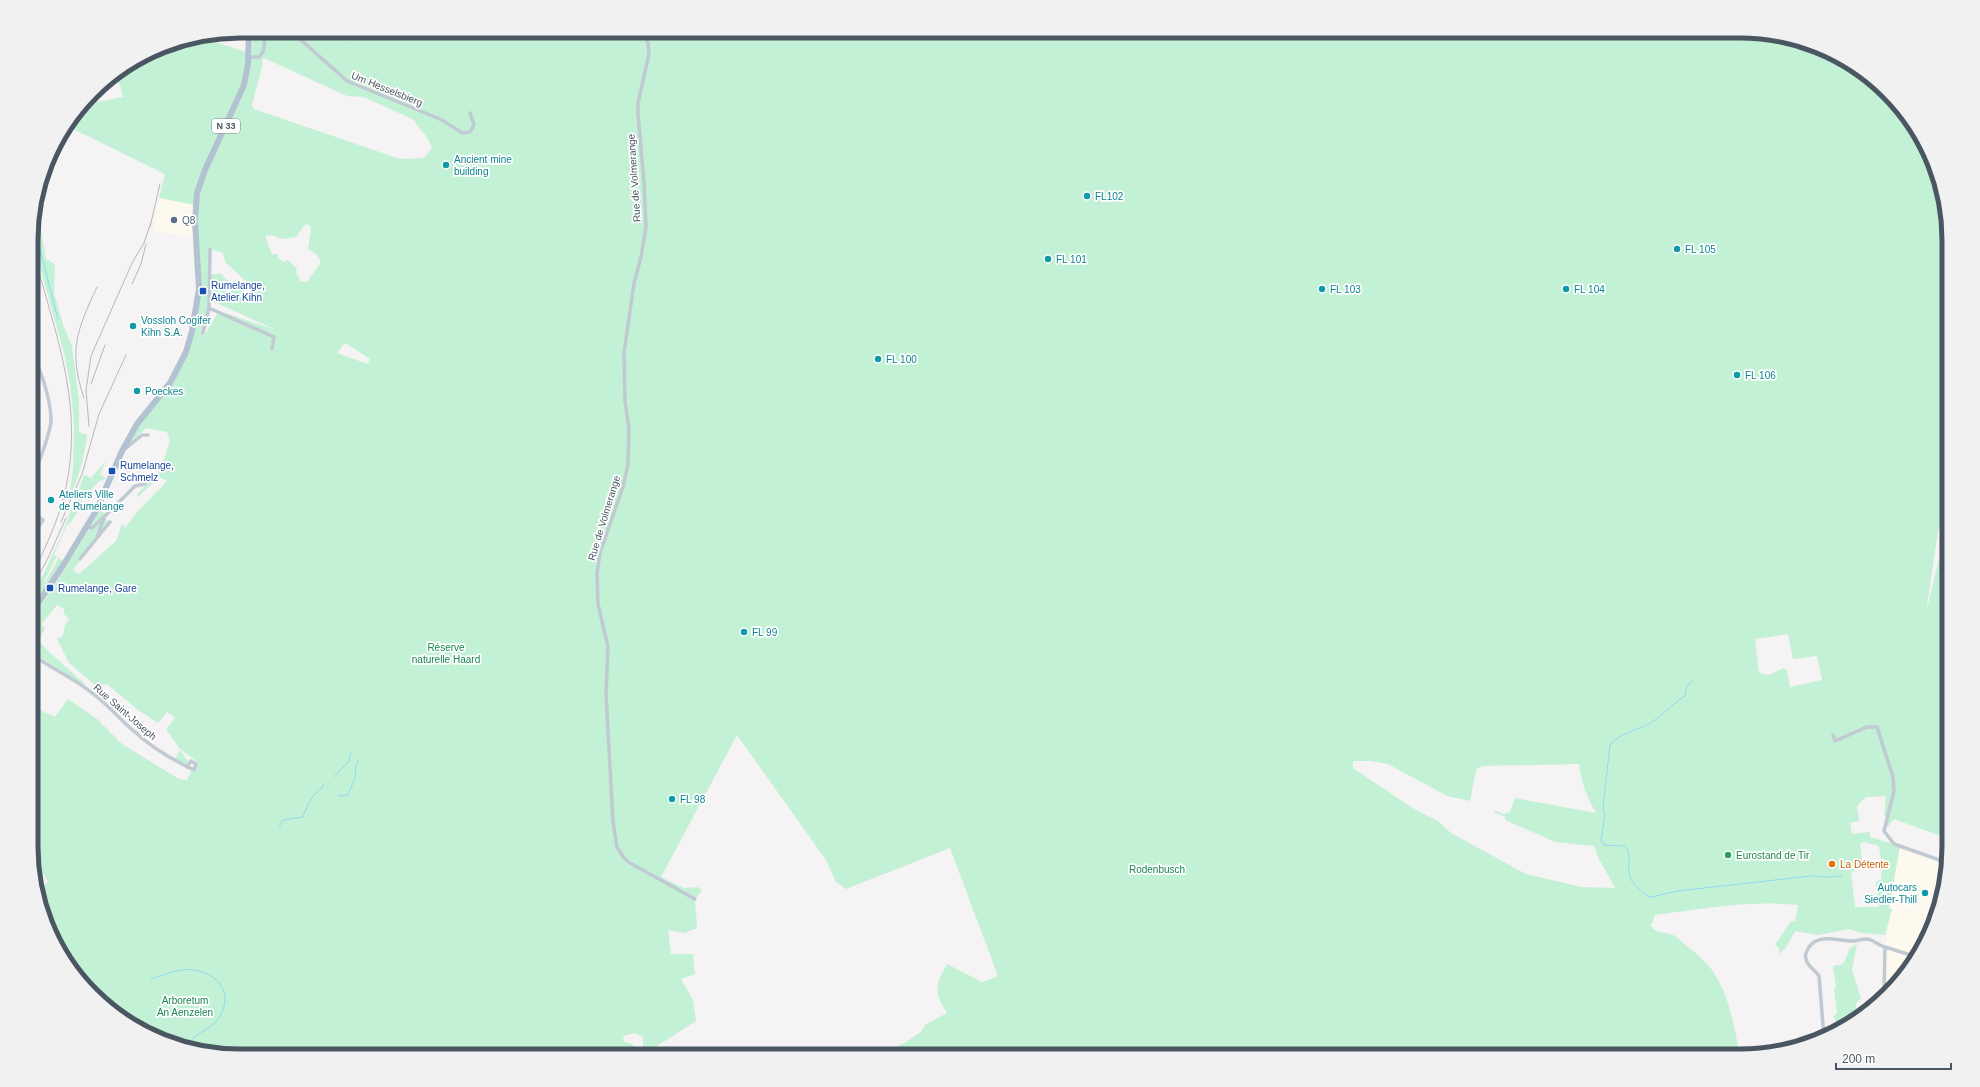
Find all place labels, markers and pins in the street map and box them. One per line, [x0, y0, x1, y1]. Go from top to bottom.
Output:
place label: Ancient mine building [454, 154, 512, 177]
marker: Ancient mine building [441, 160, 451, 170]
marker: FL102 [1082, 191, 1092, 201]
place label: FL102 [1095, 191, 1124, 202]
marker: Q8 [169, 215, 179, 225]
place label: Q8 [182, 215, 196, 226]
marker: FL 105 [1672, 244, 1682, 254]
place label: FL 105 [1685, 244, 1716, 255]
marker: FL 101 [1043, 254, 1053, 264]
place label: FL 101 [1056, 254, 1087, 265]
place label: Rumelange, Atelier Kihn [211, 280, 265, 303]
marker: FL 103 [1317, 284, 1327, 294]
place label: FL 103 [1330, 284, 1361, 295]
marker: FL 104 [1561, 284, 1571, 294]
place label: FL 104 [1574, 284, 1605, 295]
marker: Rumelange, Atelier Kihn [198, 286, 208, 296]
place label: Vossloh Cogifer Kihn S.A. [141, 315, 212, 338]
marker: Vossloh Cogifer Kihn S.A. [128, 321, 138, 331]
marker: FL 100 [873, 354, 883, 364]
place label: FL 100 [886, 354, 917, 365]
marker: FL 106 [1732, 370, 1742, 380]
place label: FL 106 [1745, 370, 1776, 381]
marker: Poeckes [132, 386, 142, 396]
place label: Poeckes [145, 386, 183, 397]
place label: Rumelange, Schmelz [120, 460, 174, 483]
marker: Rumelange, Schmelz [107, 466, 117, 476]
place label: Ateliers Ville de Rumelange [59, 489, 124, 512]
marker: Ateliers Ville de Rumelange [46, 495, 56, 505]
marker: Rumelange, Gare [45, 583, 55, 593]
place label: Rumelange, Gare [58, 583, 137, 594]
marker: FL 99 [739, 627, 749, 637]
place label: FL 99 [752, 627, 778, 638]
marker: FL 98 [667, 794, 677, 804]
place label: FL 98 [680, 794, 706, 805]
marker: Eurostand de Tir [1723, 850, 1733, 860]
place label: Eurostand de Tir [1736, 850, 1810, 861]
marker: La Détente [1827, 859, 1837, 869]
place label: La Détente [1840, 859, 1889, 870]
place label: Autocars Siedler-Thill [1864, 882, 1917, 905]
marker: Autocars Siedler-Thill [1920, 888, 1930, 898]

